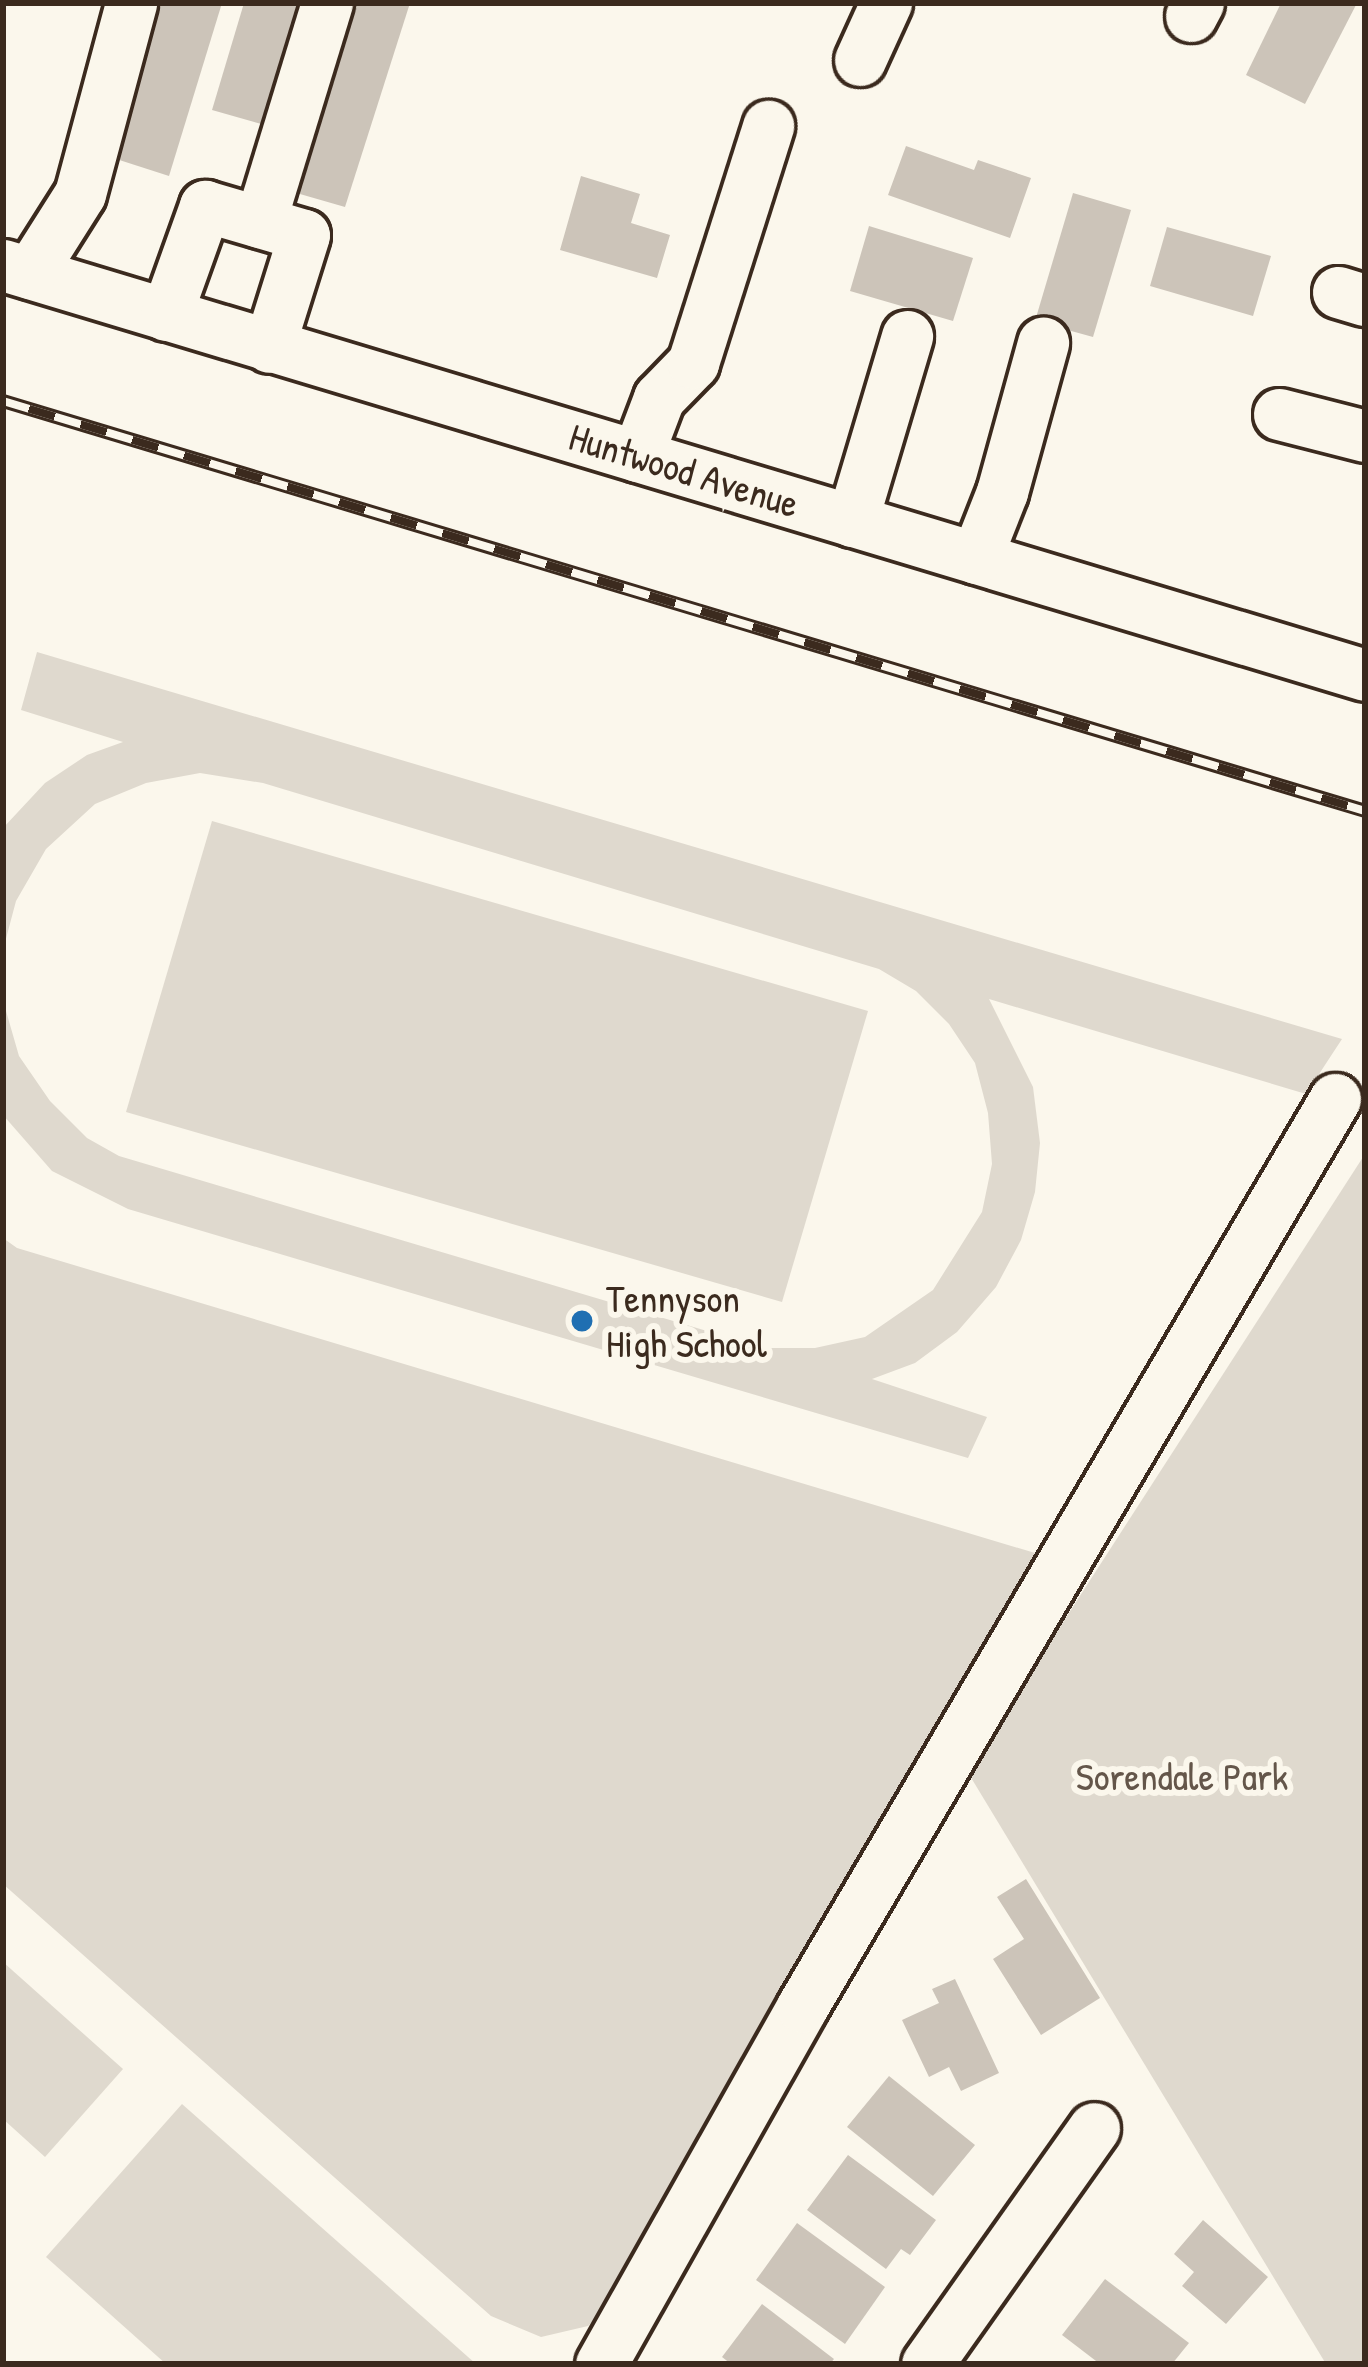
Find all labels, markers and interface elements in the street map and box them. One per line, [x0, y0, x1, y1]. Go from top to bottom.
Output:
street label: Huntwood Avenue [564, 413, 804, 527]
place label: Tennyson High School [606, 1276, 767, 1367]
marker: Tennyson High School [569, 1308, 595, 1334]
park label: Sorendale Park [1076, 1753, 1288, 1799]

